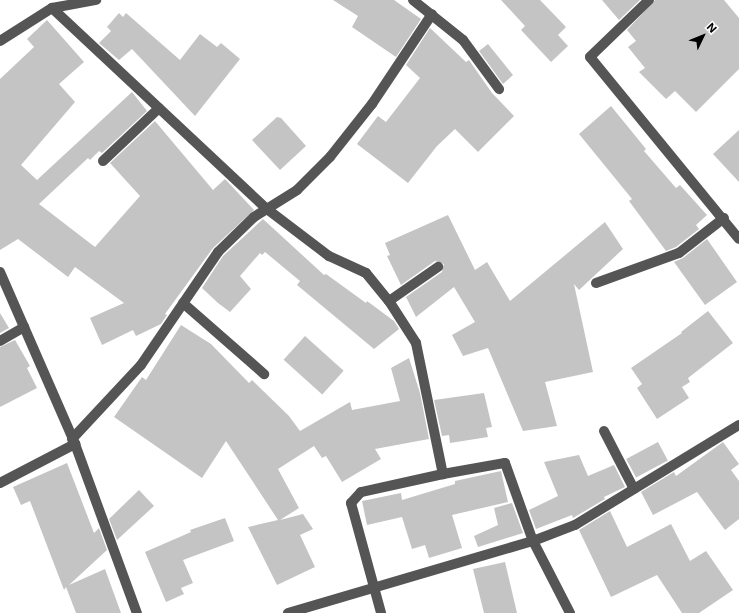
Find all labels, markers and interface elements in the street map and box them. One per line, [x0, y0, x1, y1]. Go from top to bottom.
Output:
north arrow [683, 16, 723, 56]
text: N [704, 20, 720, 36]

